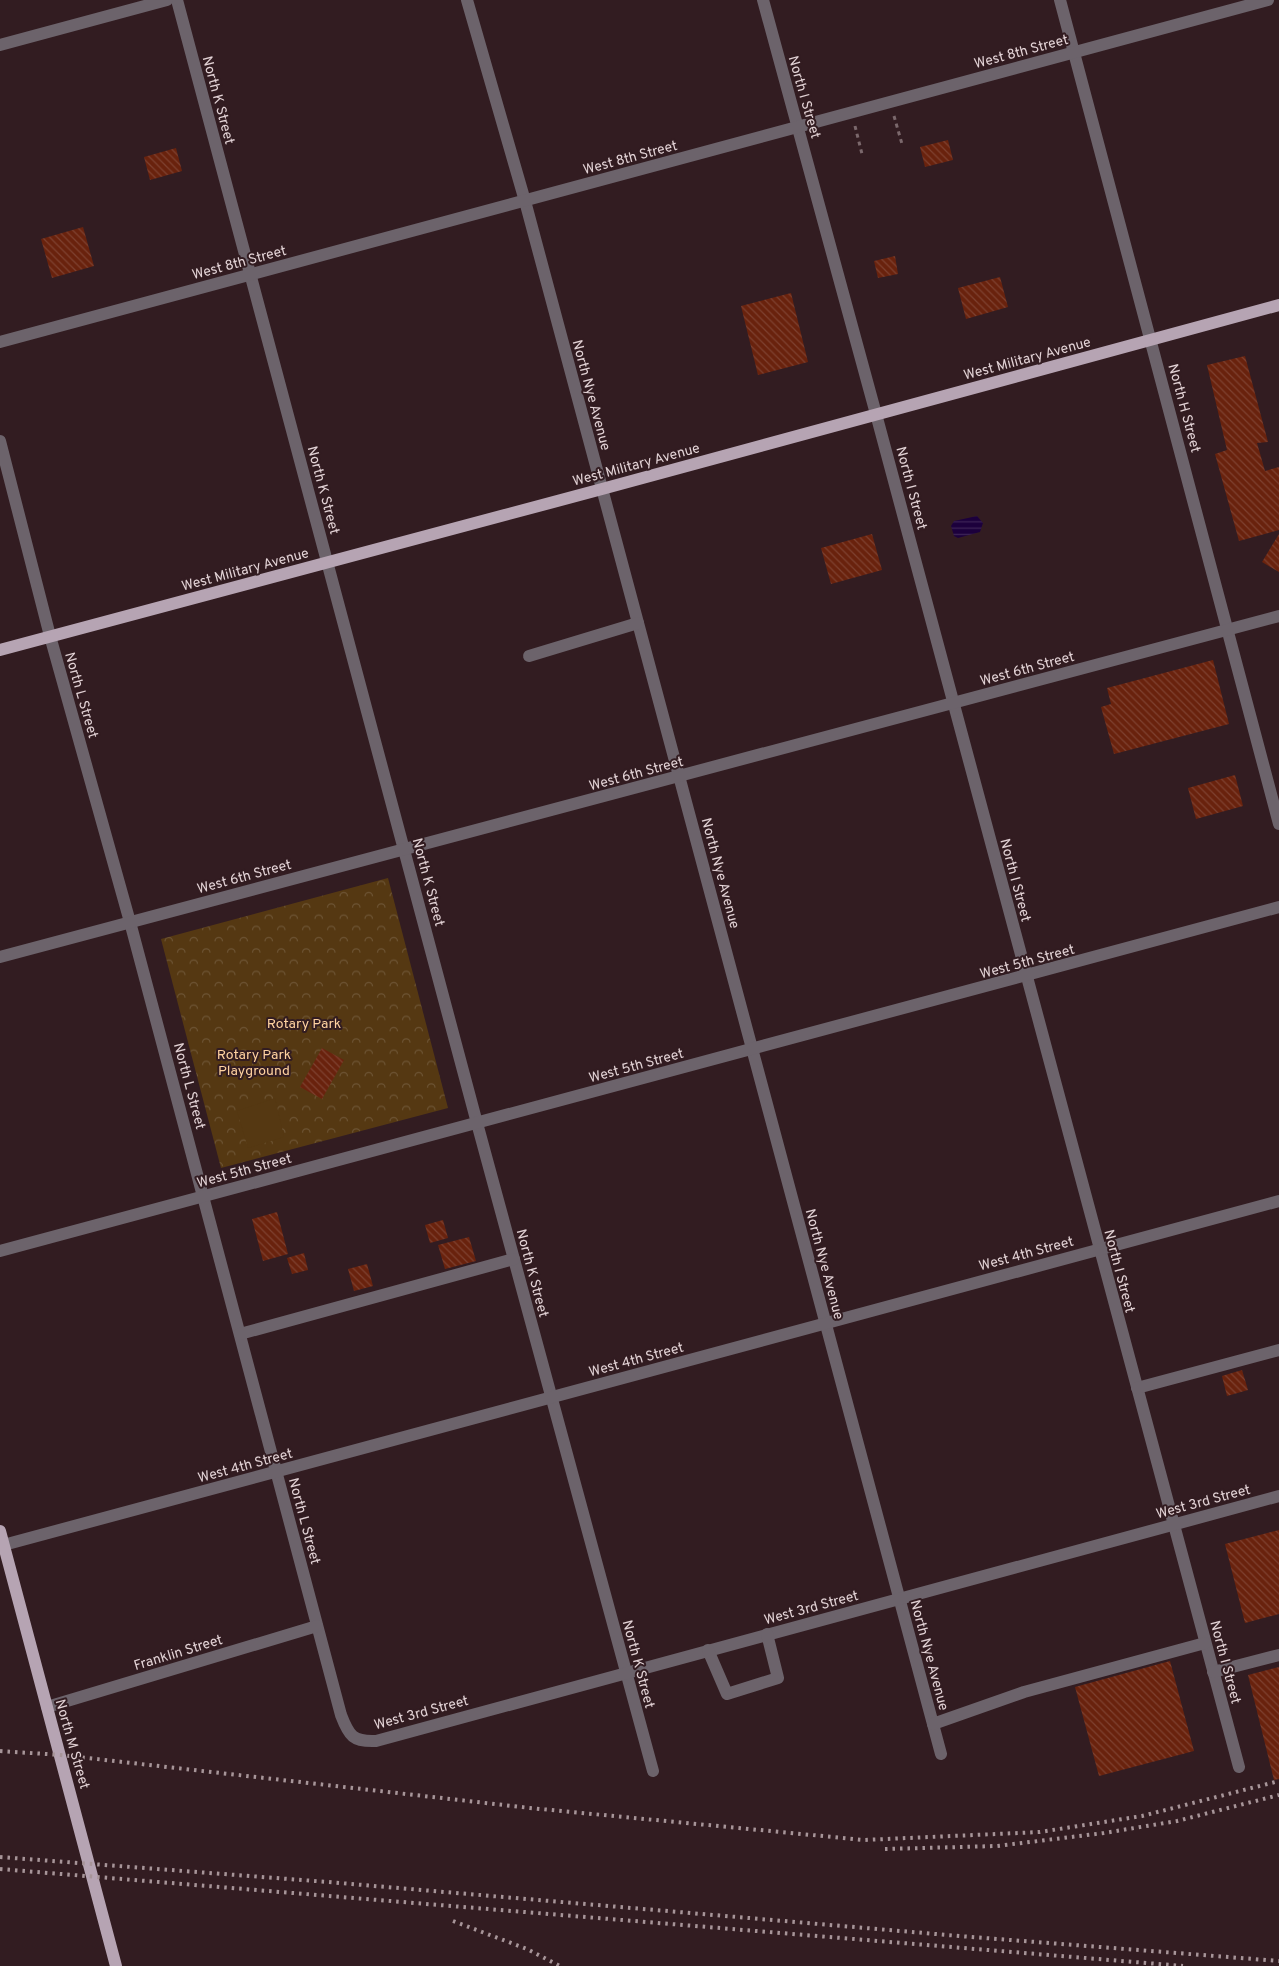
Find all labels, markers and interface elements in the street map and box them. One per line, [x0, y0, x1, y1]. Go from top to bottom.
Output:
street label: West 8th Street [972, 32, 1070, 73]
street label: North K Street [198, 54, 237, 146]
street label: North I Street [784, 54, 823, 141]
street label: West 8th Street [581, 138, 679, 179]
street label: West 8th Street [190, 243, 288, 284]
street label: West Military Avenue [962, 334, 1093, 385]
street label: North Nye Avenue [568, 338, 613, 453]
street label: North H Street [1164, 362, 1204, 455]
street label: West Military Avenue [571, 440, 702, 491]
street label: North K Street [303, 444, 342, 536]
street label: North I Street [891, 445, 930, 532]
street label: West Military Avenue [180, 545, 311, 596]
street label: West 6th Street [978, 649, 1076, 690]
street label: North L Street [60, 650, 101, 740]
street label: West 6th Street [587, 754, 685, 795]
street label: North Nye Avenue [697, 816, 742, 931]
street label: North K Street [408, 836, 447, 928]
street label: North I Street [995, 837, 1034, 924]
street label: West 6th Street [195, 857, 293, 898]
street label: West 5th Street [978, 942, 1077, 983]
park label: Rotary Park [267, 1016, 341, 1033]
street label: North L Street [169, 1041, 208, 1132]
street label: West 5th Street [587, 1046, 686, 1087]
park label: Rotary Park Playground [217, 1047, 291, 1080]
street label: West 5th Street [195, 1151, 294, 1192]
street label: North Nye Avenue [801, 1207, 846, 1322]
street label: North K Street [512, 1227, 551, 1319]
street label: North I Street [1099, 1228, 1138, 1315]
street label: West 4th Street [977, 1234, 1076, 1275]
street label: West 4th Street [587, 1340, 686, 1381]
street label: West 4th Street [196, 1446, 295, 1487]
street label: North L Street [284, 1476, 323, 1567]
street label: West 3rd Street [1154, 1482, 1252, 1523]
street label: West 3rd Street [762, 1588, 860, 1629]
street label: North Nye Avenue [906, 1598, 951, 1713]
street label: North K Street [618, 1618, 657, 1710]
street label: North I Street [1205, 1619, 1244, 1706]
street label: Franklin Street [132, 1632, 225, 1675]
street label: West 3rd Street [372, 1693, 470, 1734]
street label: North M Street [51, 1698, 92, 1791]

